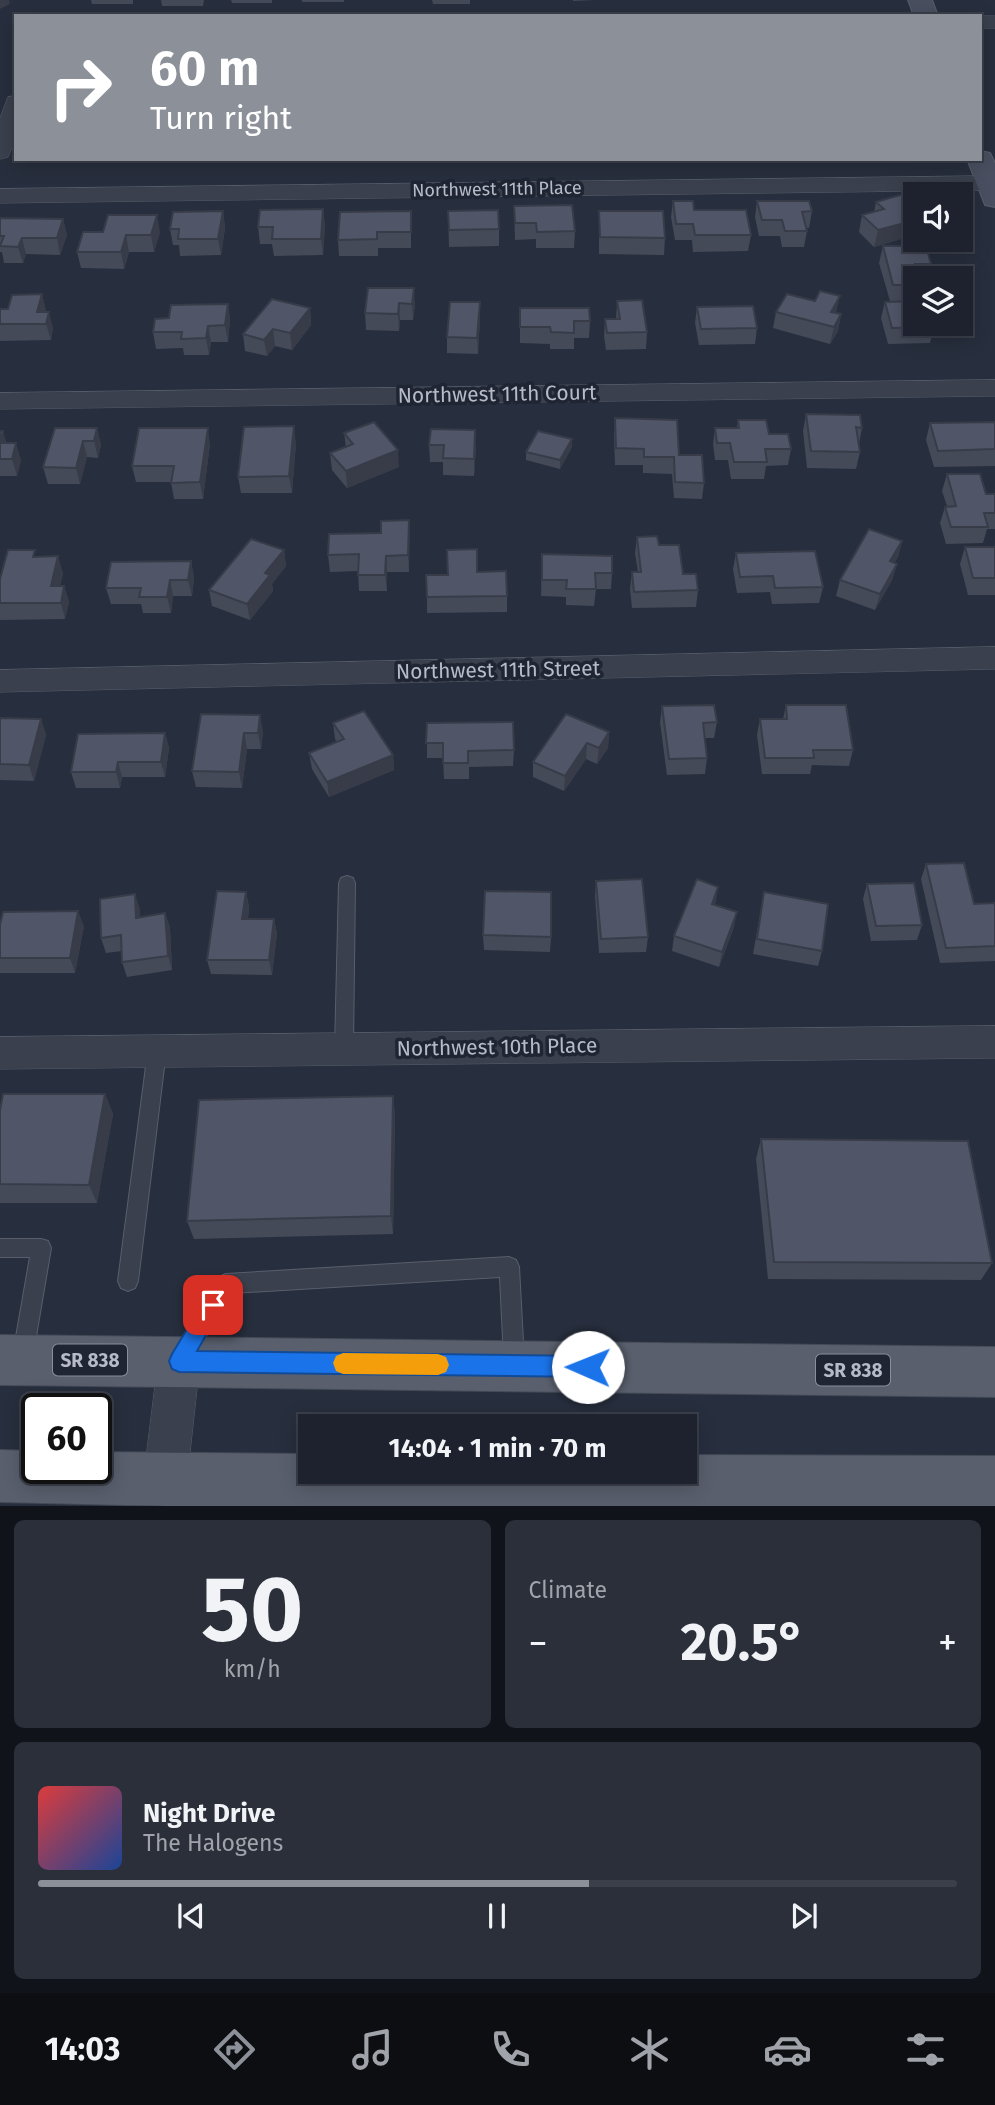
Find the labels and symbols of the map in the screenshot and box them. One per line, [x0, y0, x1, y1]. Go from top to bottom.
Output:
street label: Northwest 11th Place [412, 177, 582, 201]
street label: Northwest 11th Court [397, 379, 597, 409]
street label: Northwest 11th Street [396, 655, 601, 685]
street label: Northwest 10th Place [396, 1032, 598, 1062]
pin [183, 1275, 243, 1335]
position arrow [551, 1330, 625, 1404]
road number: SR 838 [53, 1344, 127, 1376]
road number: SR 838 [816, 1354, 890, 1386]
speed limit sign: 60 [21, 1393, 112, 1484]

